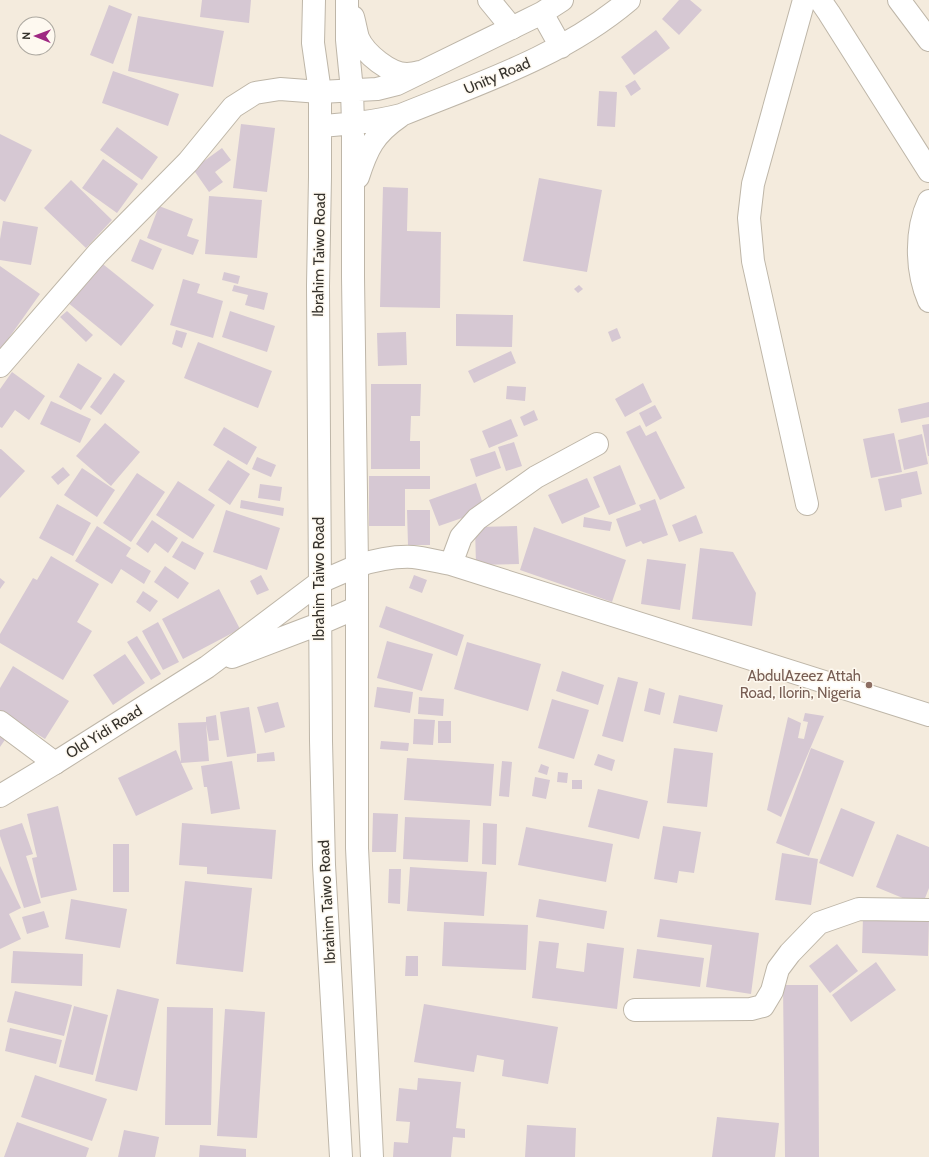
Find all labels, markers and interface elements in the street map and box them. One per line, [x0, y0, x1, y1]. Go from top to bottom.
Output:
north arrow [16, 16, 56, 56]
text: N [19, 32, 33, 40]
street label: Unity Road [461, 54, 533, 98]
street label: Ibrahim Taiwo Road [309, 193, 329, 317]
street label: Ibrahim Taiwo Road [310, 517, 328, 641]
place label: AbdulAzeez Attah Road, Ilorin, Nigeria [740, 667, 862, 702]
marker: AbdulAzeez Attah Road, Ilorin, Nigeria [864, 680, 874, 690]
street label: Old Yidi Road [63, 702, 145, 762]
street label: Ibrahim Taiwo Road [315, 840, 339, 964]

